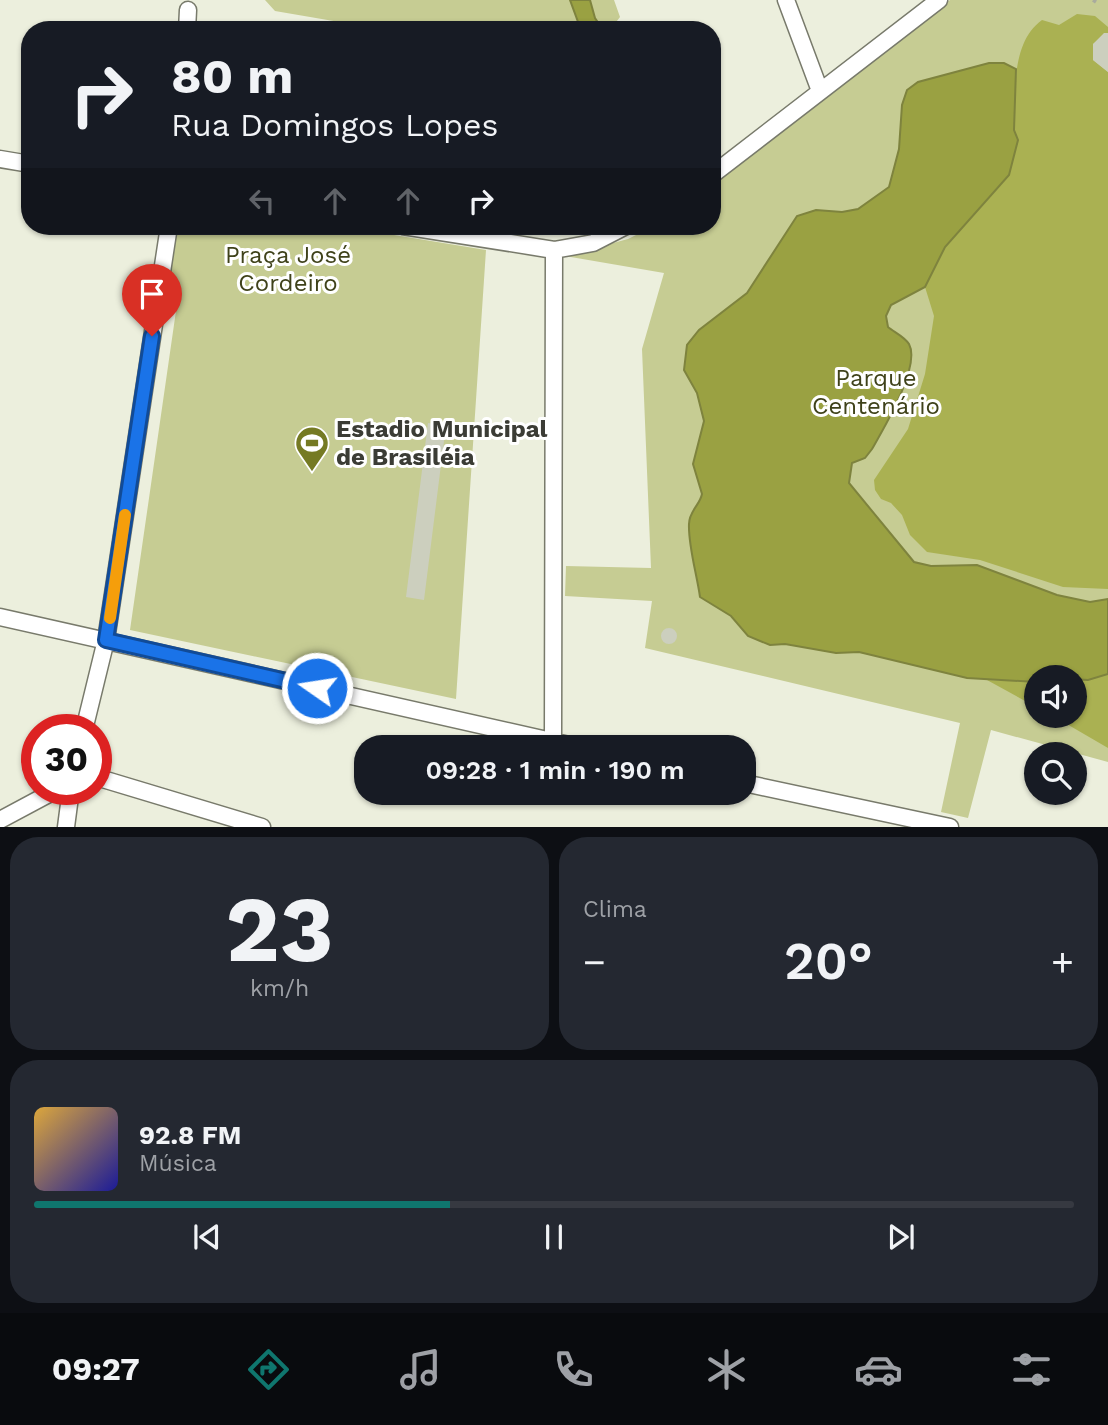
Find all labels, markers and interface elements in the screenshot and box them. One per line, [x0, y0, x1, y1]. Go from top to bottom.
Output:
text: 80 m [171, 47, 293, 105]
icon: right [56, 49, 147, 140]
text: Rua Domingos Lopes [171, 106, 498, 144]
icon: left [243, 182, 281, 220]
icon: ahead [316, 182, 354, 220]
icon: ahead [389, 182, 427, 220]
icon: right [462, 182, 500, 220]
park label: Praça José Cordeiro [225, 241, 351, 297]
pin [122, 264, 182, 336]
icon: arrive [133, 275, 171, 313]
park label: Parque Centenário [812, 364, 940, 420]
place label: Estadio Municipal de Brasiléia [336, 415, 548, 471]
sports icon: Estadio Municipal de Brasiléia [293, 424, 331, 473]
position arrow [280, 651, 354, 725]
map controls [1024, 665, 1087, 805]
button: sound [1024, 665, 1087, 728]
speed limit sign: 30 [21, 714, 112, 805]
button: search [1024, 742, 1087, 805]
text: 09:28 · 1 min · 190 m [425, 755, 685, 785]
text: 23 [225, 876, 334, 983]
text: Clima [583, 896, 647, 923]
text: 20° [784, 931, 873, 992]
text: − [583, 940, 606, 984]
text: + [1051, 940, 1074, 984]
text: km/h [250, 975, 309, 1002]
text: 92.8 FM [139, 1120, 241, 1150]
text: Música [139, 1150, 217, 1177]
icon: previous [188, 1218, 226, 1256]
icon: pause [535, 1218, 573, 1256]
icon: next [882, 1218, 920, 1256]
icon: directions [244, 1345, 293, 1394]
icon: music [396, 1345, 445, 1394]
icon: phone [549, 1345, 598, 1394]
icon: climate [702, 1345, 751, 1394]
icon: car [854, 1345, 903, 1394]
icon: filters [1007, 1345, 1056, 1394]
text: 09:27 [52, 1350, 140, 1388]

